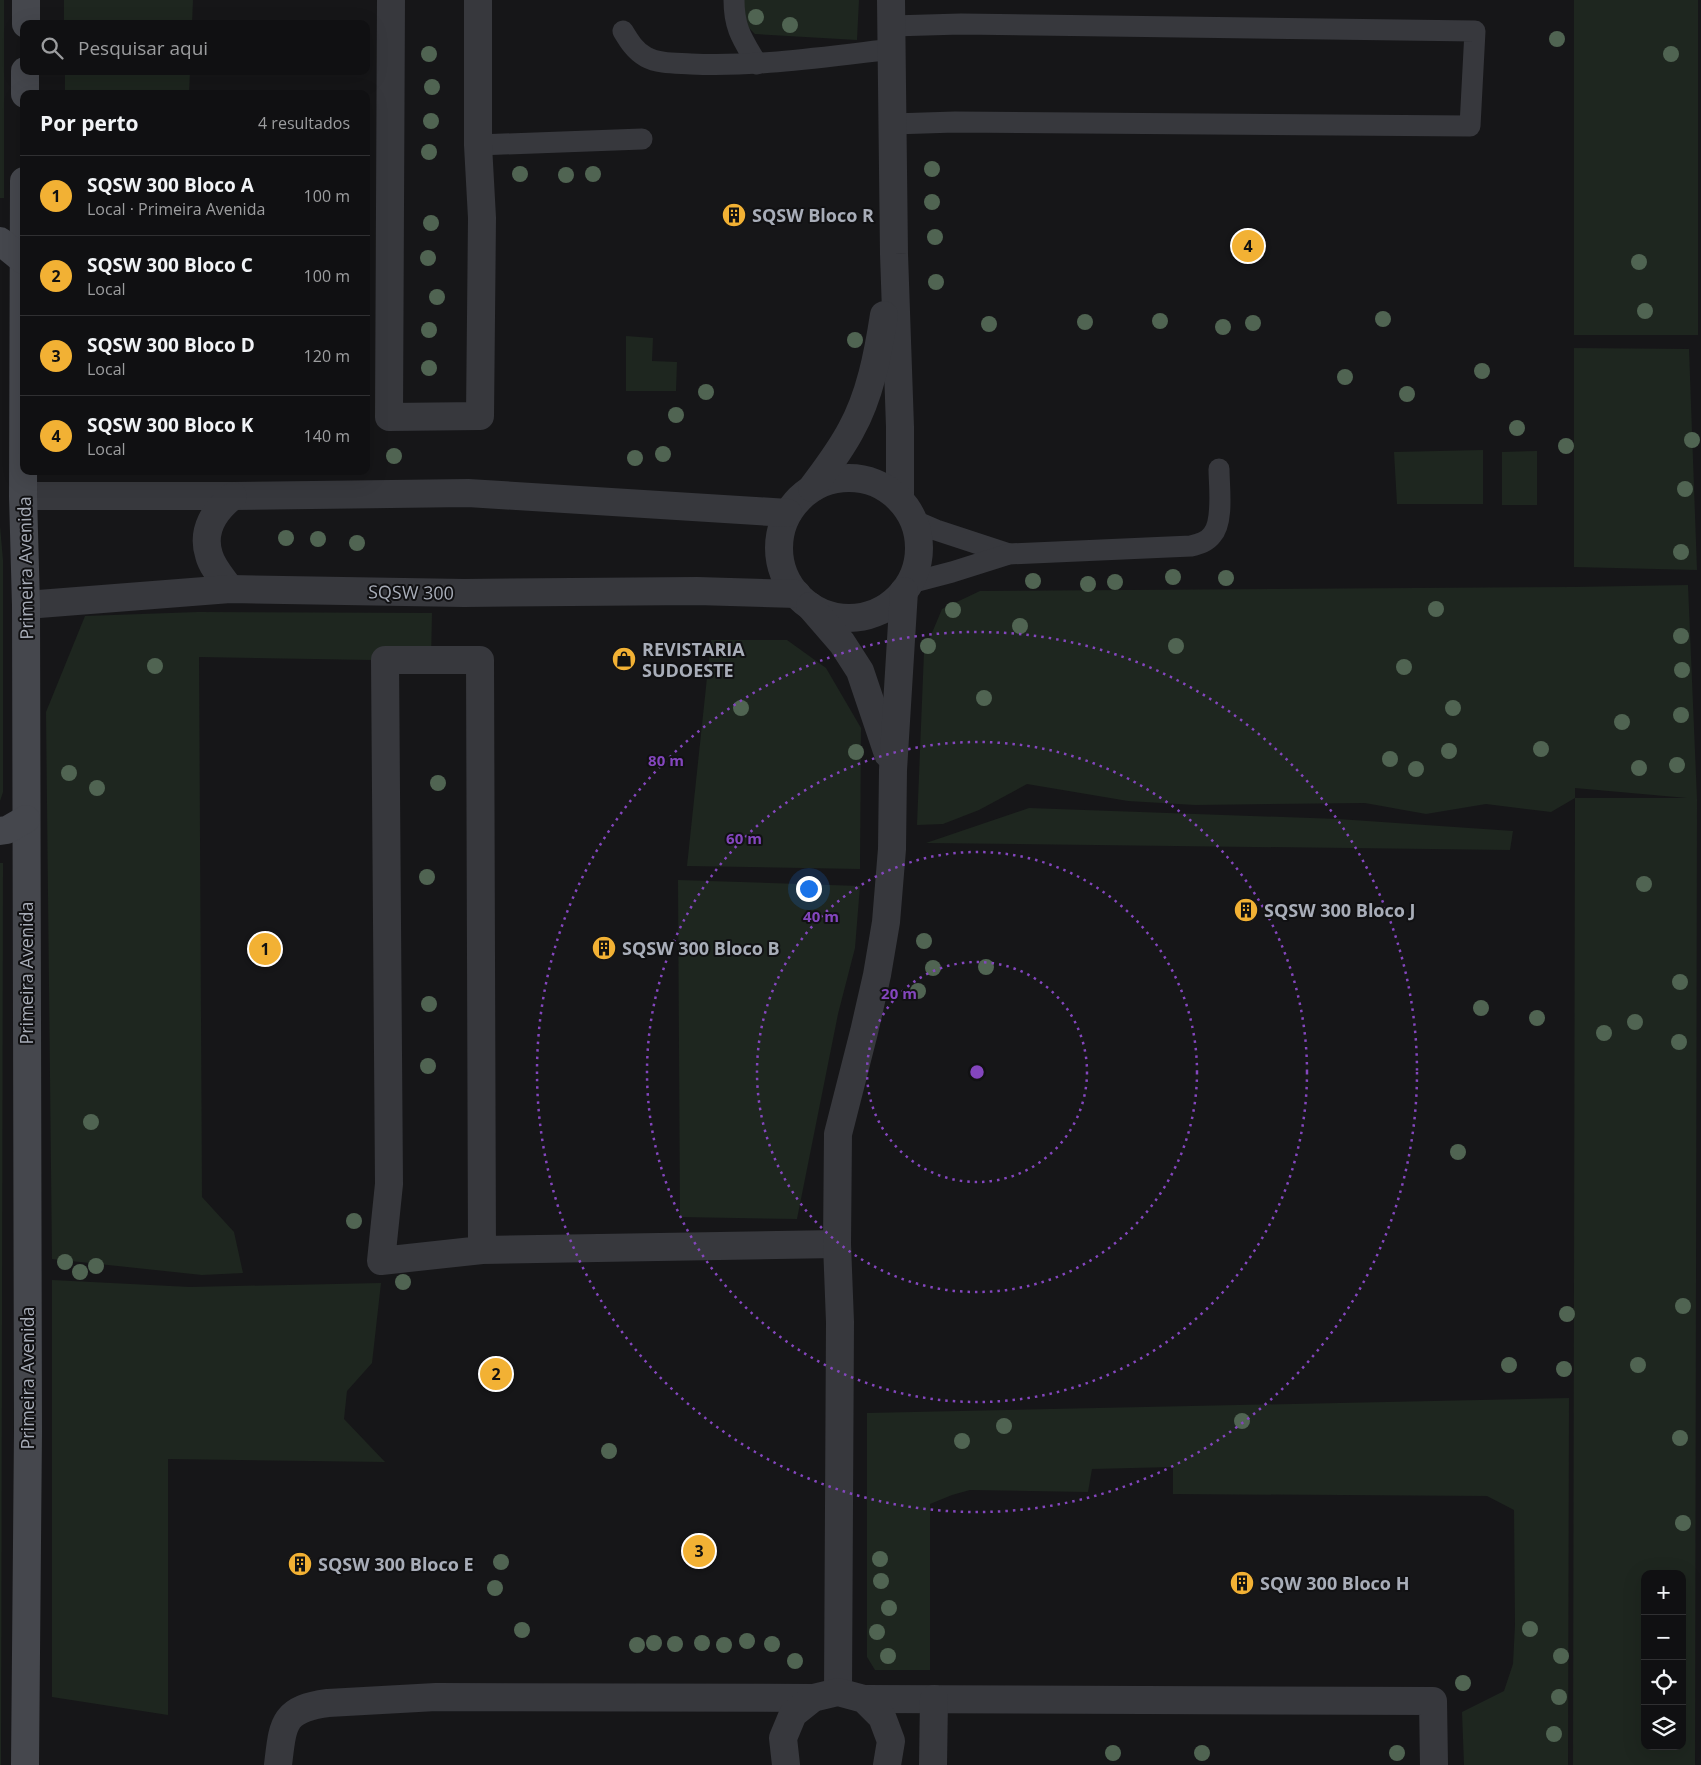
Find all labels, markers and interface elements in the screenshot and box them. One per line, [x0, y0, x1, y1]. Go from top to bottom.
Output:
search box [20, 20, 370, 75]
icon: search [38, 34, 66, 62]
text: Pesquisar aqui [78, 35, 208, 61]
text: Por perto [40, 109, 139, 137]
text: 4 resultados [258, 112, 350, 134]
text: SQSW 300 Bloco A [87, 172, 254, 198]
text: 1 [51, 185, 61, 207]
text: 100 m [304, 185, 350, 207]
text: Local · Primeira Avenida [87, 198, 265, 220]
building icon: SQSW Bloco R [721, 202, 747, 228]
place label: SQSW Bloco R [752, 203, 874, 227]
pin: 4 [1232, 227, 1264, 265]
text: SQSW 300 Bloco C [87, 252, 253, 278]
text: 2 [51, 265, 61, 287]
text: 100 m [304, 265, 350, 287]
text: Local [87, 278, 126, 300]
text: SQSW 300 Bloco D [87, 332, 255, 358]
text: 3 [51, 345, 61, 367]
text: 120 m [304, 345, 350, 367]
text: Local [87, 358, 126, 380]
text: SQSW 300 Bloco K [87, 412, 253, 438]
text: 4 [51, 425, 61, 447]
text: 140 m [304, 425, 350, 447]
text: Local [87, 438, 126, 460]
street label: Primeira Avenida [12, 496, 38, 640]
street label: SQSW 300 [368, 579, 454, 605]
place label: REVISTARIA SUDOESTE [642, 637, 745, 682]
shop icon: REVISTARIA SUDOESTE [611, 646, 637, 672]
text: 80 m [648, 750, 684, 770]
text: 60 m [726, 828, 762, 848]
your location [796, 876, 822, 902]
building icon: SQSW 300 Bloco J [1233, 897, 1259, 923]
place label: SQSW 300 Bloco J [1264, 898, 1416, 922]
street label: Primeira Avenida [14, 901, 38, 1045]
text: 40 m [803, 906, 839, 926]
pin: 1 [249, 930, 281, 968]
building icon: SQSW 300 Bloco B [591, 935, 617, 961]
place label: SQSW 300 Bloco B [622, 936, 780, 960]
text: 20 m [881, 983, 917, 1003]
centre of rings [968, 1063, 986, 1081]
street label: Primeira Avenida [15, 1306, 39, 1450]
pin: 2 [480, 1355, 512, 1393]
pin: 3 [683, 1532, 715, 1570]
building icon: SQSW 300 Bloco E [287, 1551, 313, 1577]
place label: SQSW 300 Bloco E [318, 1552, 474, 1576]
building icon: SQW 300 Bloco H [1229, 1570, 1255, 1596]
map controls [1641, 1570, 1686, 1750]
button: + [1641, 1570, 1686, 1615]
place label: SQW 300 Bloco H [1260, 1571, 1409, 1595]
button: − [1641, 1615, 1686, 1660]
button: locate [1641, 1660, 1686, 1705]
button: layers [1641, 1705, 1686, 1750]

